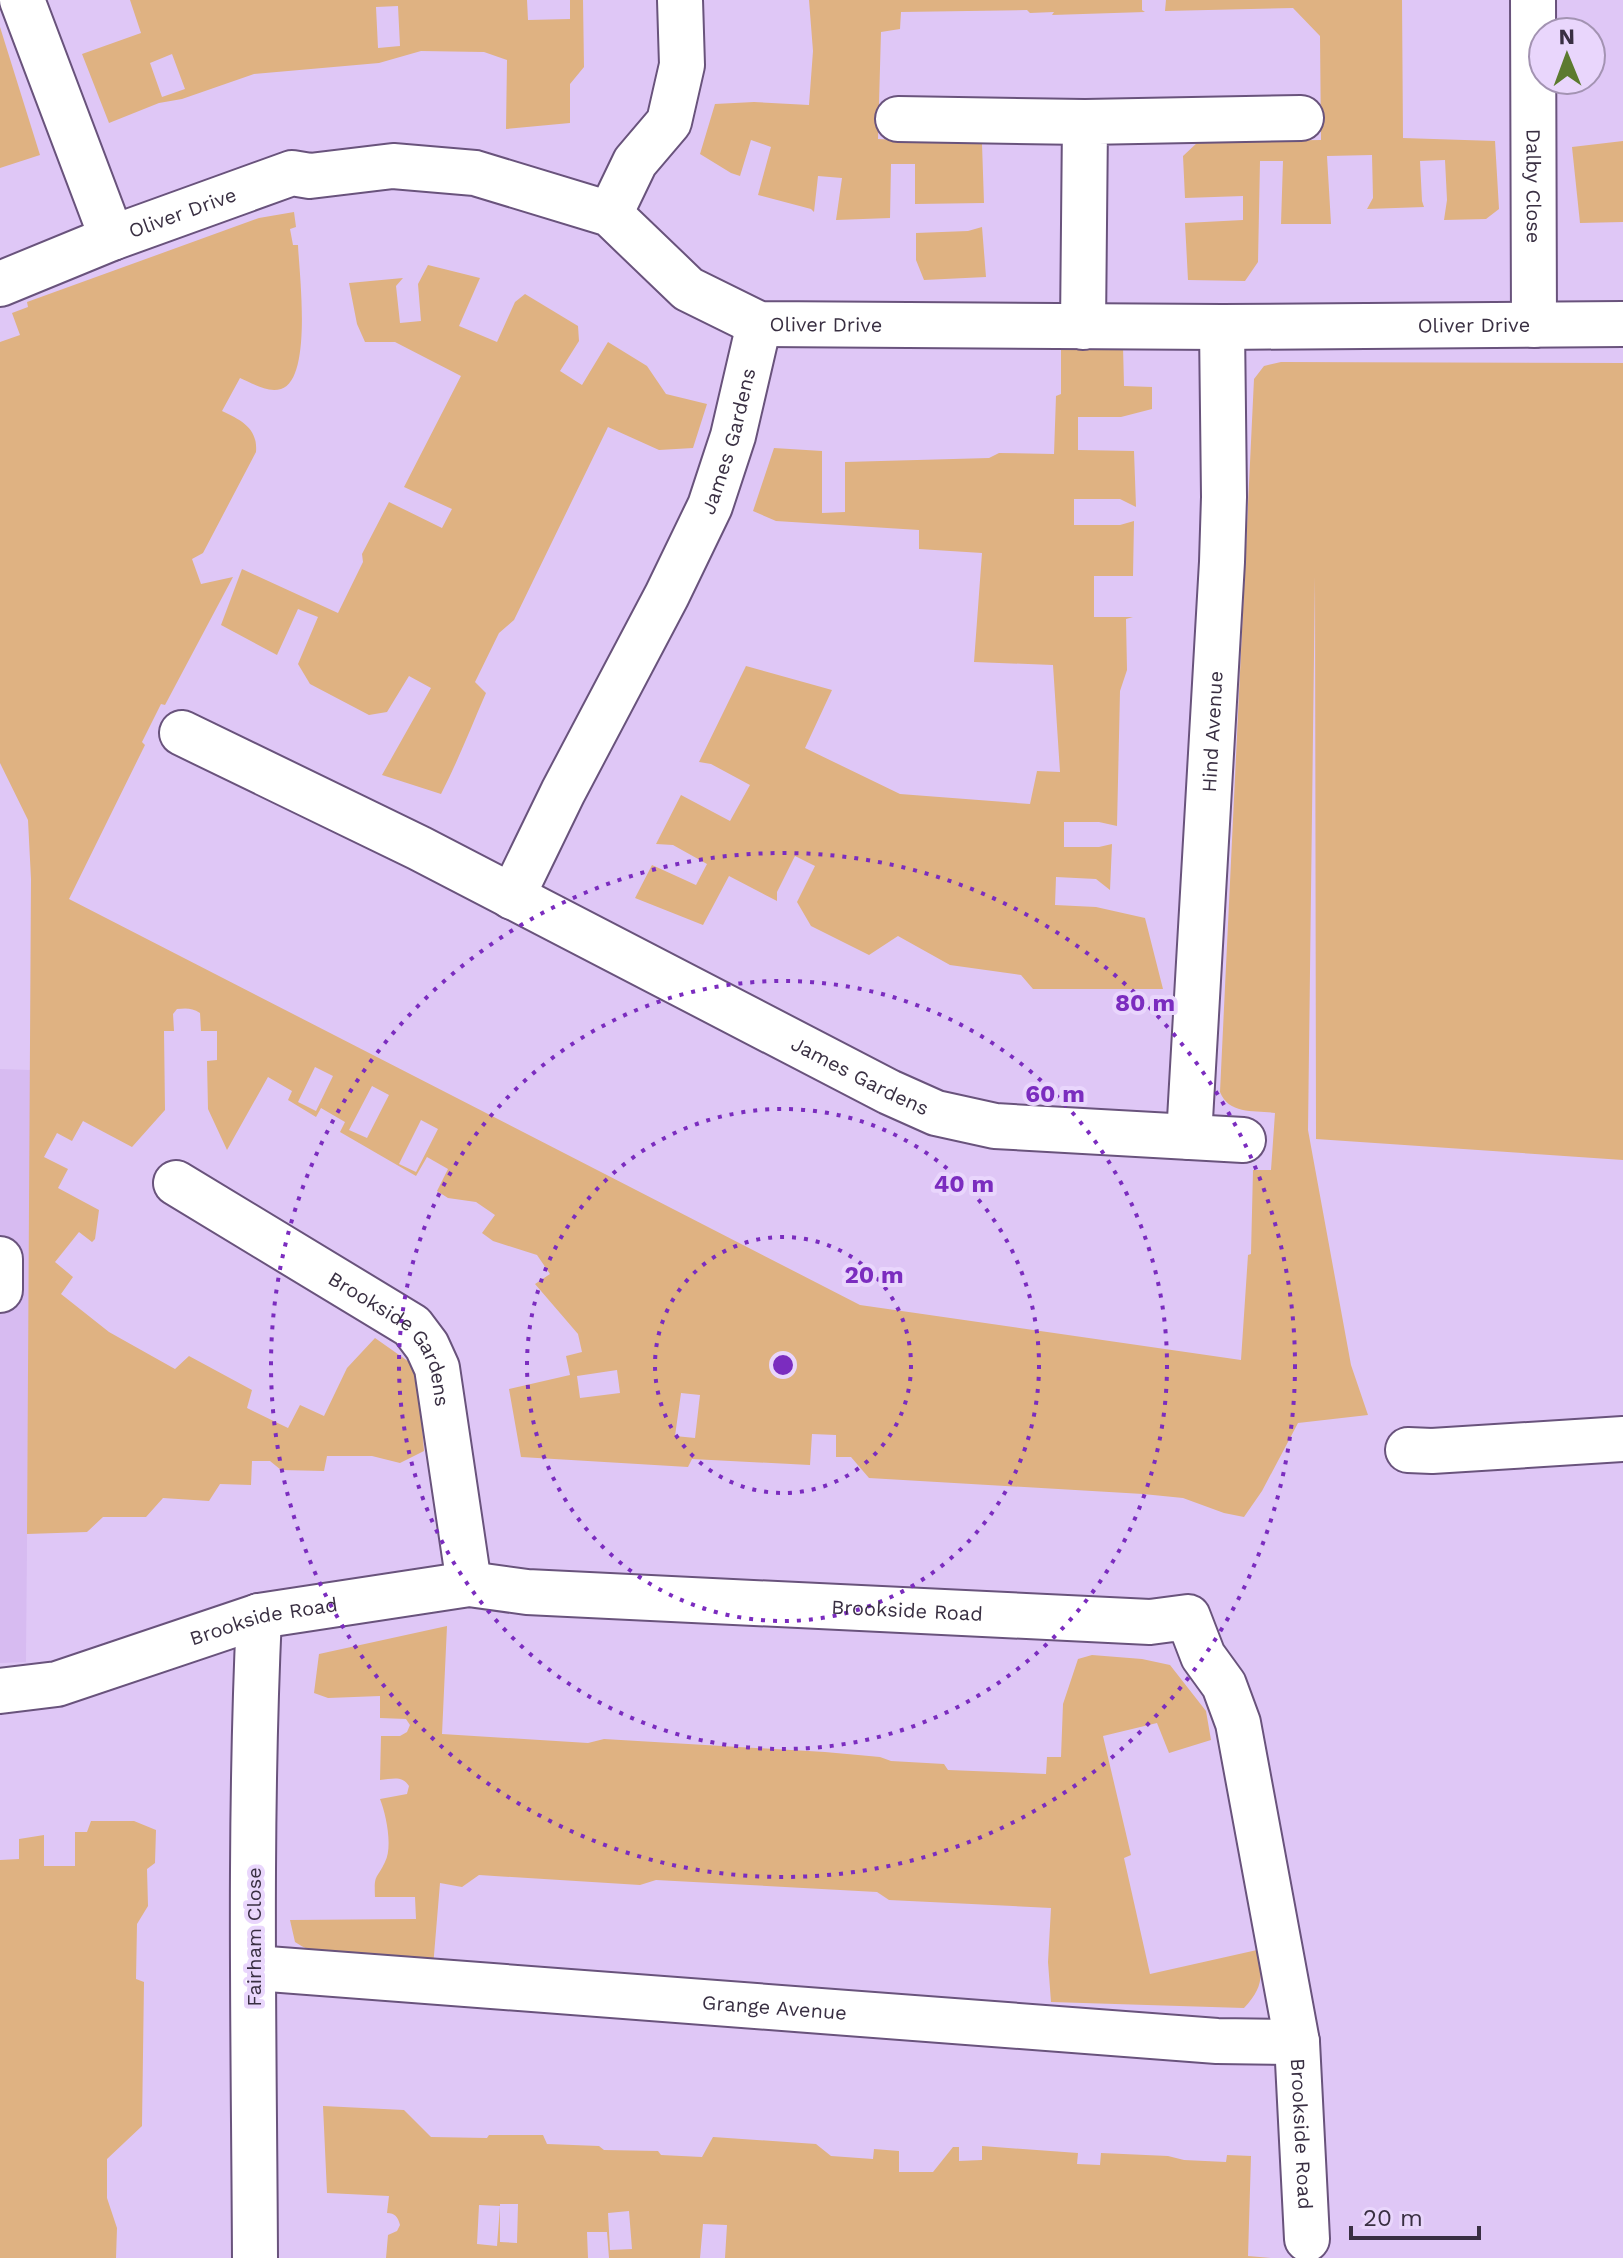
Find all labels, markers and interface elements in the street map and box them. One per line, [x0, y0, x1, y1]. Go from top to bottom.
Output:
north arrow [1527, 16, 1607, 96]
text: N [1558, 24, 1575, 49]
street label: Dalby Close [1521, 129, 1546, 243]
street label: Oliver Drive [125, 182, 240, 243]
street label: Oliver Drive [770, 312, 882, 337]
street label: Oliver Drive [1417, 313, 1530, 338]
street label: James Gardens [696, 366, 760, 518]
street label: Hind Avenue [1197, 670, 1228, 793]
text: 80 m [1115, 989, 1175, 1017]
street label: James Gardens [787, 1031, 933, 1120]
text: 60 m [1025, 1080, 1085, 1108]
text: 40 m [934, 1170, 994, 1198]
text: 20 m [844, 1261, 904, 1289]
street label: Brookside Gardens [324, 1266, 455, 1408]
centre of rings [769, 1351, 797, 1379]
street label: Brookside Road [187, 1592, 339, 1650]
street label: Brookside Road [831, 1595, 983, 1626]
street label: Fairham Close [242, 1867, 266, 2007]
street label: Grange Avenue [701, 1990, 848, 2025]
street label: Brookside Road [1286, 2057, 1317, 2210]
scale bar [1351, 2190, 1479, 2240]
text: 20 m [1363, 2204, 1423, 2232]

